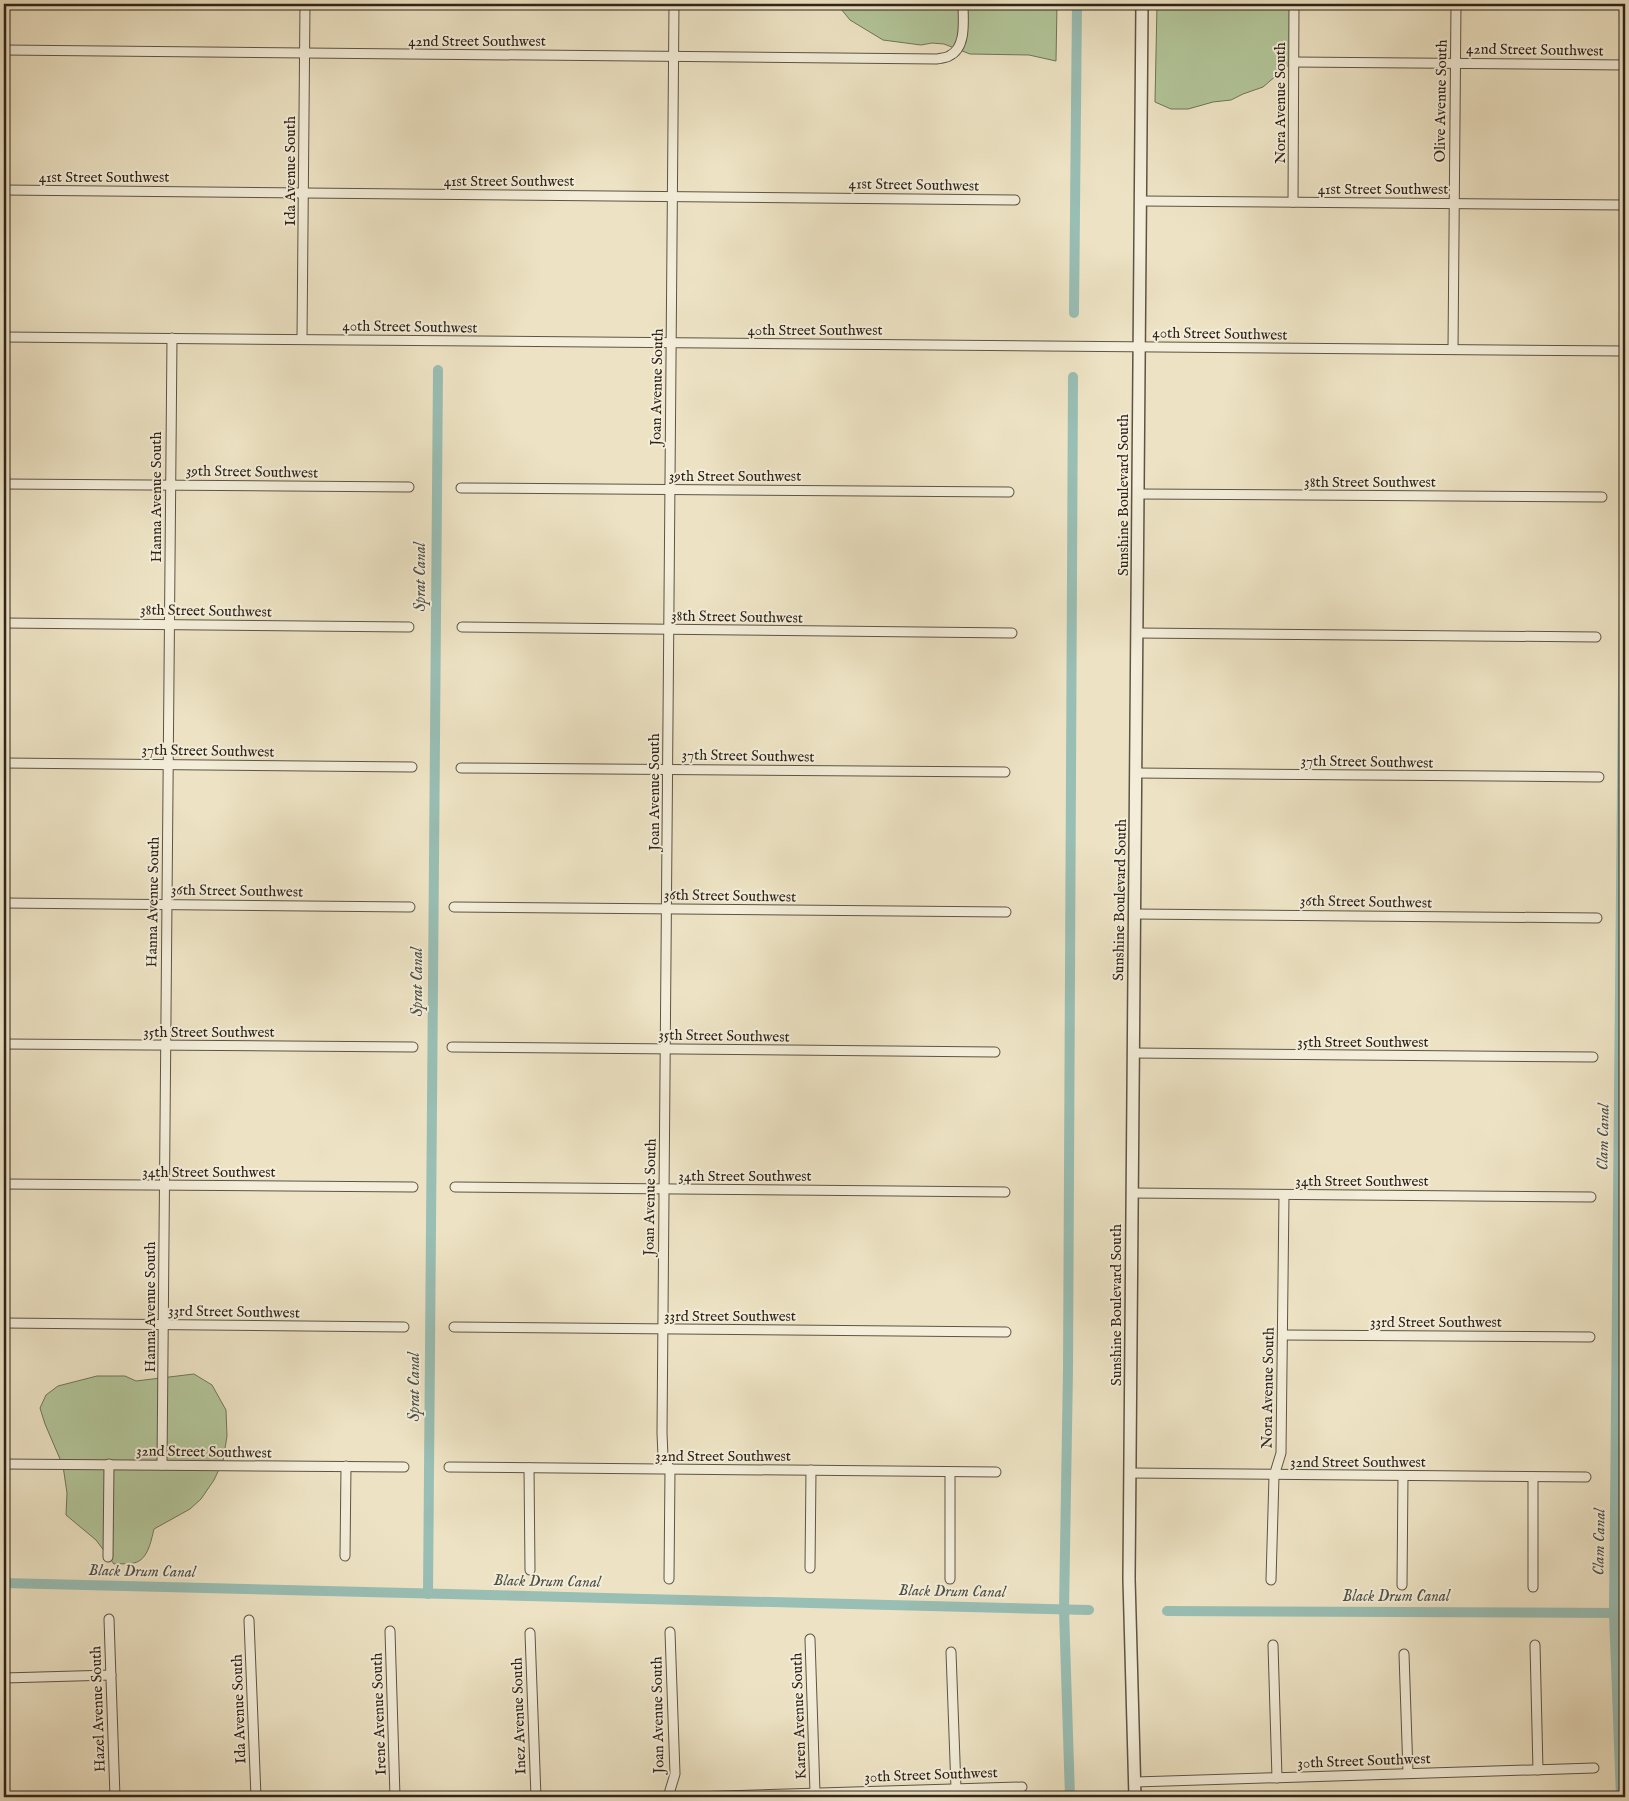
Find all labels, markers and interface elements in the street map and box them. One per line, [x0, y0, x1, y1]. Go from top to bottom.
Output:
street label: 42nd Street Southwest [408, 32, 546, 51]
street label: Olive Avenue South [1430, 39, 1452, 163]
street label: 42nd Street Southwest [1466, 39, 1604, 61]
street label: Nora Avenue South [1271, 42, 1290, 164]
street label: Ida Avenue South [281, 116, 300, 226]
street label: 41st Street Southwest [39, 168, 169, 187]
street label: 41st Street Southwest [444, 172, 574, 191]
street label: 41st Street Southwest [849, 174, 979, 196]
street label: 41st Street Southwest [1318, 180, 1448, 199]
street label: 40th Street Southwest [342, 316, 478, 338]
street label: 40th Street Southwest [747, 321, 883, 340]
street label: 40th Street Southwest [1152, 323, 1288, 345]
street label: Joan Avenue South [646, 328, 668, 448]
street label: Sunshine Boulevard South [1114, 414, 1133, 576]
street label: Hanna Avenue South [147, 432, 166, 562]
street label: 39th Street Southwest [186, 461, 318, 483]
street label: 39th Street Southwest [669, 467, 801, 486]
street label: 38th Street Southwest [1304, 473, 1436, 492]
water label: Sprat Canal [411, 541, 431, 612]
street label: 38th Street Southwest [140, 600, 272, 622]
street label: 38th Street Southwest [671, 606, 803, 628]
street label: Joan Avenue South [645, 733, 664, 853]
street label: 37th Street Southwest [141, 740, 275, 762]
street label: 37th Street Southwest [681, 745, 815, 767]
street label: 37th Street Southwest [1300, 751, 1434, 773]
street label: Sunshine Boulevard South [1109, 819, 1131, 981]
street label: Hanna Avenue South [142, 836, 164, 968]
street label: 36th Street Southwest [171, 880, 303, 902]
street label: 36th Street Southwest [664, 885, 796, 907]
street label: 36th Street Southwest [1300, 891, 1432, 913]
water label: Sprat Canal [408, 946, 428, 1017]
street label: 35th Street Southwest [143, 1023, 275, 1042]
street label: 35th Street Southwest [658, 1025, 790, 1047]
street label: 35th Street Southwest [1297, 1033, 1429, 1052]
water label: Clam Canal [1593, 1102, 1615, 1170]
street label: Joan Avenue South [639, 1138, 661, 1258]
street label: 34th Street Southwest [142, 1163, 276, 1182]
street label: 34th Street Southwest [678, 1167, 812, 1186]
street label: 34th Street Southwest [1295, 1172, 1429, 1191]
street label: Sunshine Boulevard South [1107, 1224, 1126, 1386]
street label: Hanna Avenue South [141, 1242, 160, 1372]
street label: 33rd Street Southwest [168, 1301, 300, 1323]
street label: 33rd Street Southwest [664, 1307, 796, 1326]
street label: 33rd Street Southwest [1370, 1313, 1502, 1332]
street label: Nora Avenue South [1257, 1327, 1279, 1449]
water label: Sprat Canal [405, 1351, 425, 1422]
street label: 32nd Street Southwest [136, 1441, 272, 1463]
street label: 32nd Street Southwest [655, 1447, 791, 1466]
street label: 32nd Street Southwest [1290, 1453, 1426, 1472]
water label: Clam Canal [1589, 1507, 1611, 1575]
water label: Black Drum Canal [88, 1561, 197, 1583]
water label: Black Drum Canal [493, 1571, 602, 1593]
water label: Black Drum Canal [898, 1581, 1007, 1603]
water label: Black Drum Canal [1342, 1587, 1451, 1607]
street label: Hazel Avenue South [86, 1646, 110, 1772]
street label: Irene Avenue South [367, 1652, 391, 1776]
street label: Karen Avenue South [787, 1652, 811, 1780]
street label: Ida Avenue South [228, 1654, 250, 1764]
street label: Joan Avenue South [647, 1656, 669, 1776]
street label: Inez Avenue South [507, 1657, 531, 1775]
street label: 30th Street Southwest [1297, 1749, 1431, 1773]
street label: 30th Street Southwest [864, 1763, 998, 1787]

